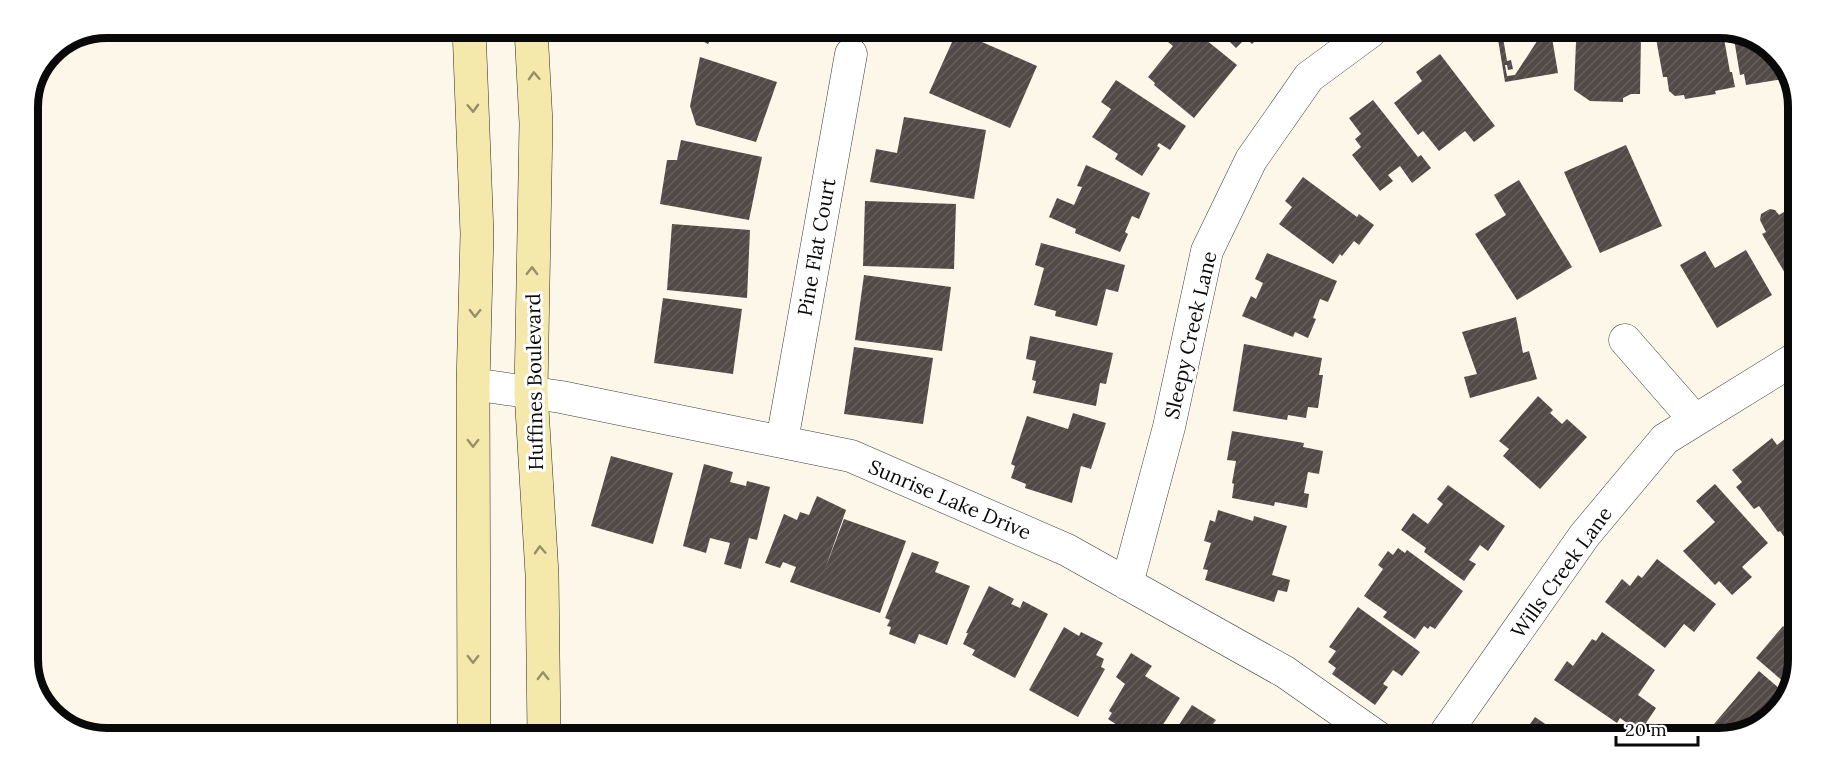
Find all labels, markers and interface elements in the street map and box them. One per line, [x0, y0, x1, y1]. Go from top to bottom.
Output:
one-way arrow [527, 72, 540, 81]
one-way arrow [466, 103, 479, 112]
street label: Pine Flat Court [792, 176, 840, 318]
street label: Sleepy Creek Lane [1159, 249, 1221, 421]
one-way arrow [526, 266, 538, 275]
street label: Huffines Boulevard [520, 293, 548, 471]
one-way arrow [468, 309, 481, 318]
one-way arrow [467, 438, 479, 447]
street label: Sunrise Lake Drive [865, 454, 1035, 545]
street label: Wills Creek Lane [1505, 501, 1617, 642]
one-way arrow [534, 545, 547, 554]
one-way arrow [467, 654, 479, 663]
one-way arrow [537, 672, 549, 681]
scale bar [1616, 709, 1698, 747]
text: 20 m [1625, 718, 1667, 741]

